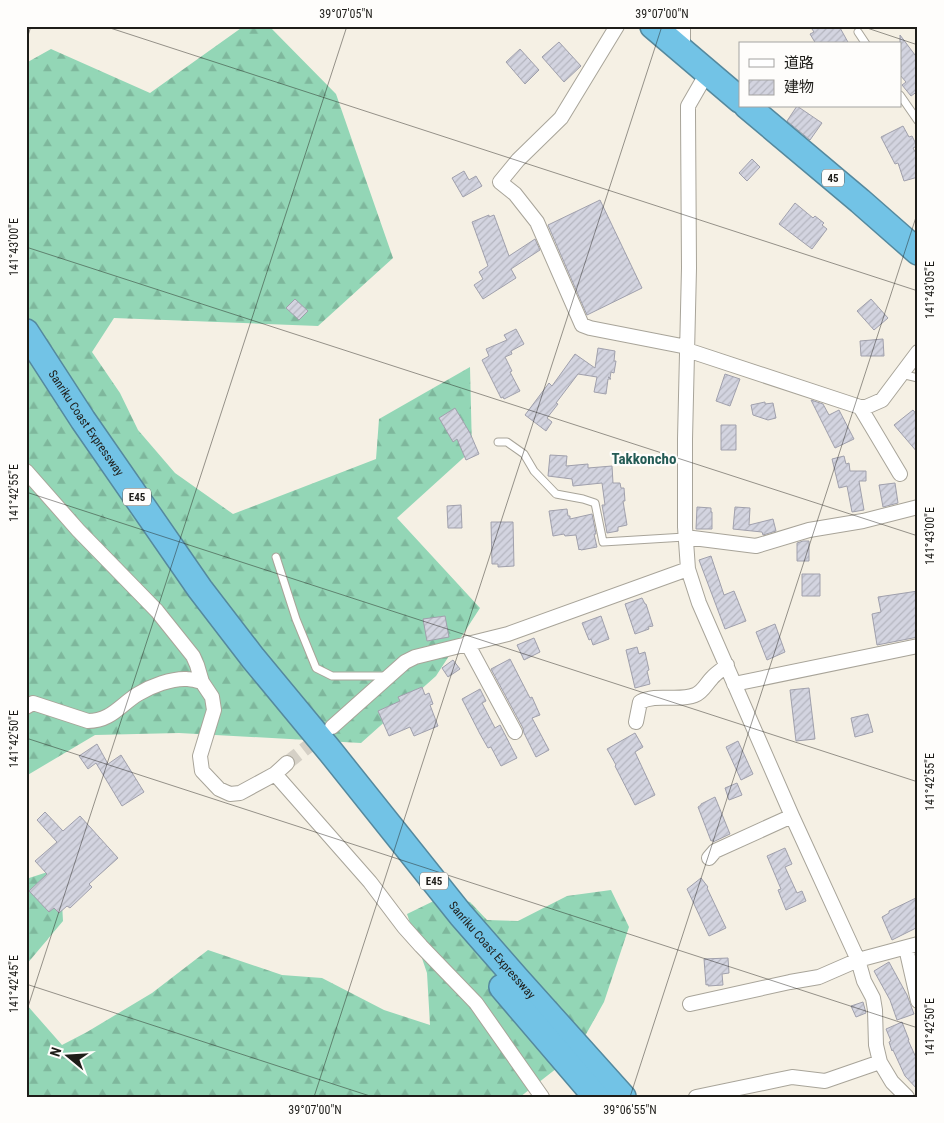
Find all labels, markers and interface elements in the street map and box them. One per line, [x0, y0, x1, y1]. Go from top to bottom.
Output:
text: 39°07'05"N [319, 7, 373, 21]
text: 39°07'00"N [635, 7, 689, 21]
legend [739, 42, 902, 108]
text: 道路 [784, 54, 814, 72]
text: 建物 [784, 78, 814, 96]
road number: 45 [822, 170, 844, 187]
text: 141°43'00"E [7, 218, 21, 276]
text: 141°43'05"E [923, 261, 937, 319]
street label: Sanriku Coast Expressway [46, 367, 127, 479]
district label: Takkoncho [612, 450, 676, 468]
text: 141°42'55"E [7, 464, 21, 522]
road number: E45 [123, 488, 151, 506]
text: 141°43'00"E [923, 507, 937, 565]
text: 141°42'50"E [7, 710, 21, 768]
text: 141°42'55"E [923, 753, 937, 811]
road number: E45 [420, 872, 448, 889]
street label: Sanriku Coast Expressway [446, 899, 538, 1002]
text: 141°42'45"E [7, 955, 21, 1013]
text: 141°42'50"E [923, 998, 937, 1056]
north arrow [42, 1030, 92, 1080]
text: N [47, 1045, 65, 1059]
text: 39°07'00"N [288, 1103, 342, 1117]
text: 39°06'55"N [603, 1103, 657, 1117]

